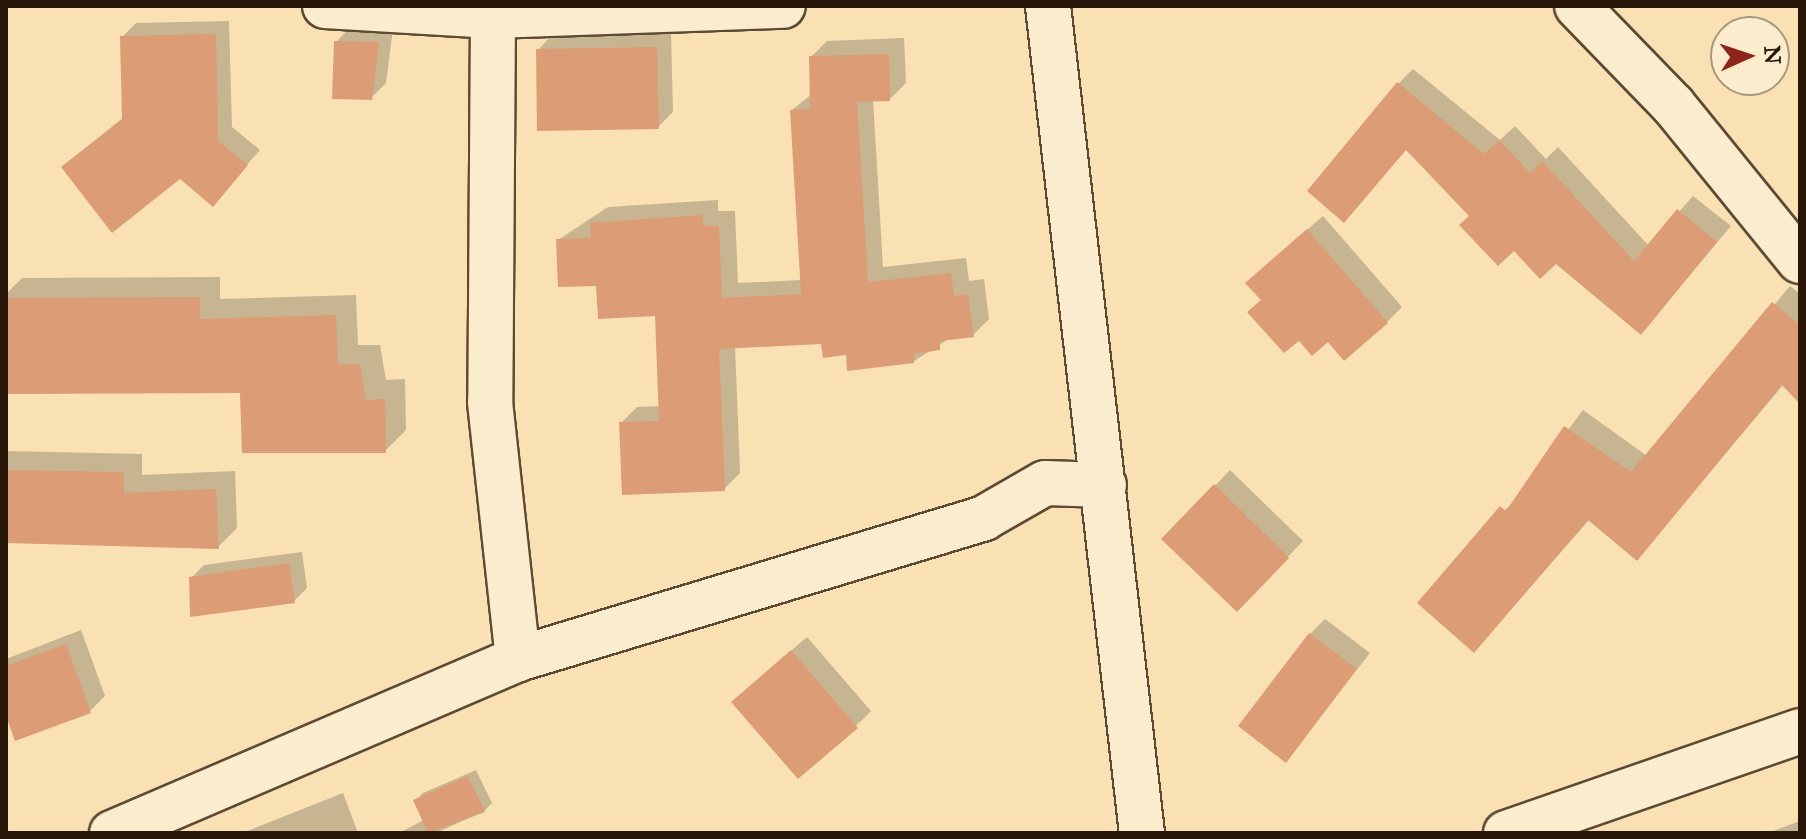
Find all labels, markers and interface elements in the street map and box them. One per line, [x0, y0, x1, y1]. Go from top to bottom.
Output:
north arrow [1710, 16, 1790, 96]
text: N [1758, 45, 1786, 65]

